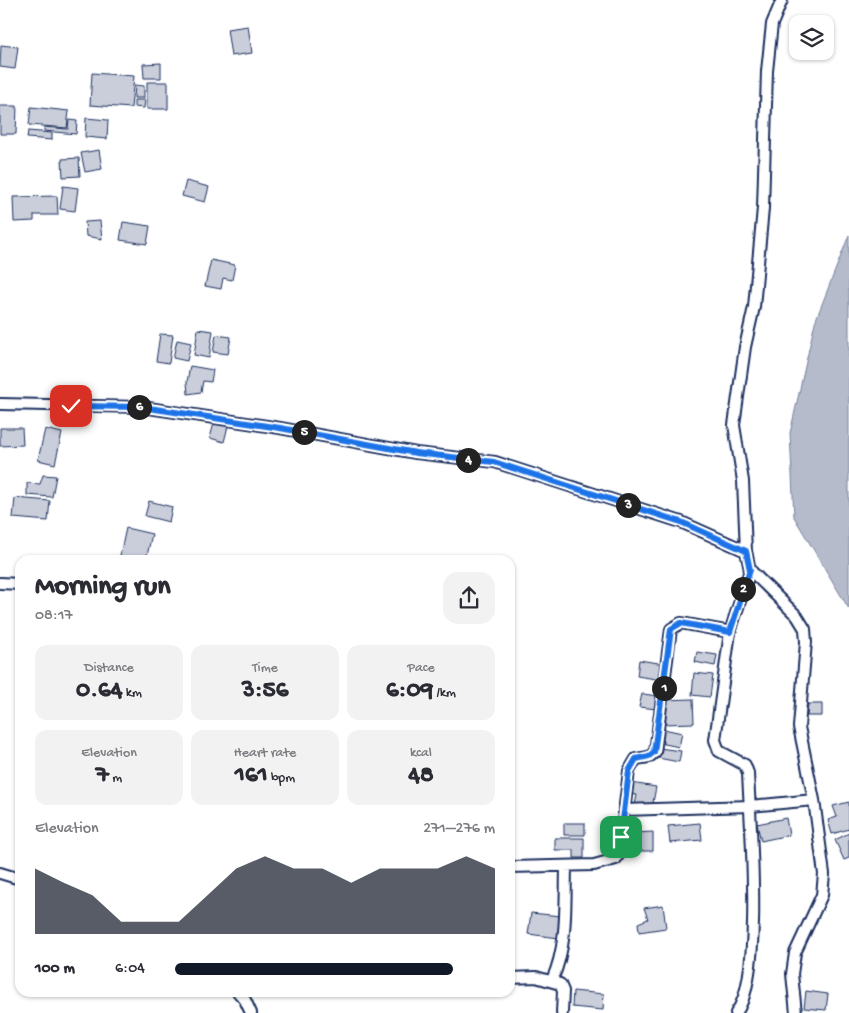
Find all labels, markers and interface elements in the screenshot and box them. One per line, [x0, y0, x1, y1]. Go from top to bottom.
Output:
map controls [789, 15, 834, 60]
button: layers [789, 15, 834, 60]
pin [50, 385, 92, 427]
icon: check [57, 392, 85, 420]
pin: 6 [126, 394, 152, 420]
text: 6 [136, 399, 143, 416]
pin: 5 [292, 420, 316, 444]
text: 5 [301, 424, 308, 441]
pin: 4 [456, 448, 480, 472]
text: 4 [465, 452, 472, 469]
pin: 3 [616, 492, 640, 518]
text: 3 [625, 497, 632, 514]
text: Morning run [35, 571, 170, 604]
button: share [443, 572, 495, 624]
pin: 2 [730, 576, 756, 602]
text: 2 [740, 581, 747, 598]
text: 08:17 [35, 607, 73, 626]
text: Distance [84, 660, 134, 677]
text: Time [252, 660, 278, 677]
text: Pace [407, 660, 435, 677]
pin: 1 [652, 676, 676, 700]
text: 0.64 [76, 677, 123, 706]
text: 3:56 [242, 677, 288, 706]
text: 6:09 [386, 677, 433, 706]
text: 1 [662, 680, 667, 697]
text: km [123, 685, 142, 702]
text: /km [433, 685, 456, 702]
text: Elevation [81, 745, 137, 762]
text: Heart rate [234, 745, 296, 762]
text: kcal [410, 745, 432, 762]
text: 7 [96, 762, 109, 791]
text: 161 [235, 762, 268, 791]
text: 48 [408, 762, 434, 791]
text: m [109, 770, 122, 787]
text: bpm [268, 770, 295, 787]
pin [600, 816, 642, 858]
text: Elevation [35, 820, 99, 839]
text: 271–276 m [423, 820, 495, 839]
icon: arrive [607, 823, 635, 851]
text: 100 m [35, 960, 75, 979]
text: 6:04 [115, 960, 145, 979]

